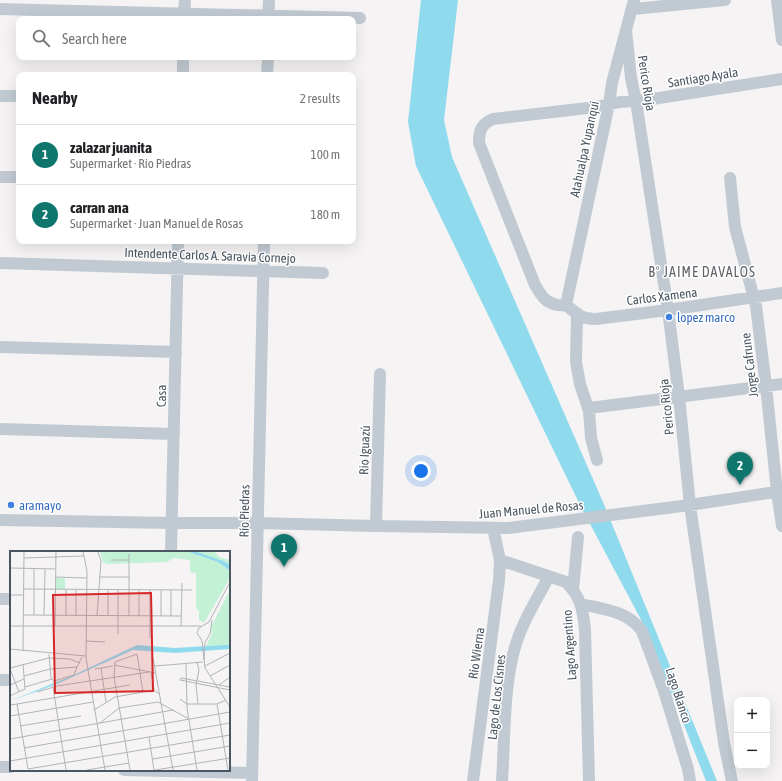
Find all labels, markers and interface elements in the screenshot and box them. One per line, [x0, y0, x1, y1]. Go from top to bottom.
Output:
search box [16, 16, 356, 60]
icon: search [30, 27, 52, 49]
text: Search here [62, 30, 127, 47]
street label: Perico Rioja [635, 54, 658, 112]
street label: Santiago Ayala [667, 65, 739, 90]
text: Nearby [32, 88, 78, 108]
text: 2 results [300, 91, 340, 106]
street label: Atahualpa Yupanqui [567, 99, 602, 199]
text: zalazar juanita [70, 139, 152, 156]
text: 1 [42, 147, 48, 162]
text: 100 m [311, 147, 340, 162]
text: Supermarket · Río Piedras [70, 156, 191, 171]
text: carran ana [70, 199, 129, 216]
text: 2 [42, 207, 48, 222]
text: 180 m [311, 207, 340, 222]
text: Supermarket · Juan Manuel de Rosas [70, 216, 243, 231]
street label: Intendente Carlos A. Saravia Cornejo [124, 245, 296, 266]
district label: B° JAIME DAVALOS [648, 264, 756, 280]
street label: Carlos Xamena [626, 285, 698, 308]
place label: lopez marco [677, 310, 735, 325]
marker: lopez marco [664, 312, 674, 322]
street label: Jorge Cafrune [738, 332, 761, 398]
street label: Perico Rioja [656, 378, 677, 436]
street label: Casa [154, 385, 169, 407]
street label: Rio Iguazú [356, 425, 373, 475]
pin: 2 [727, 452, 753, 485]
your location [411, 461, 431, 481]
street label: Río Piedras [237, 484, 252, 537]
street label: Juan Manuel de Rosas [478, 497, 584, 522]
place label: aramayo [19, 498, 61, 513]
marker: aramayo [6, 500, 16, 510]
pin: 1 [271, 534, 297, 567]
inset map [10, 551, 230, 771]
street label: Lago Argentino [560, 609, 579, 681]
street label: Río Wierna [465, 626, 488, 680]
street label: Lago de Los Cisnes [485, 653, 508, 741]
street label: Lago Blanco [663, 666, 694, 725]
map controls [734, 697, 770, 769]
button: + [734, 697, 770, 733]
button: − [734, 733, 770, 769]

